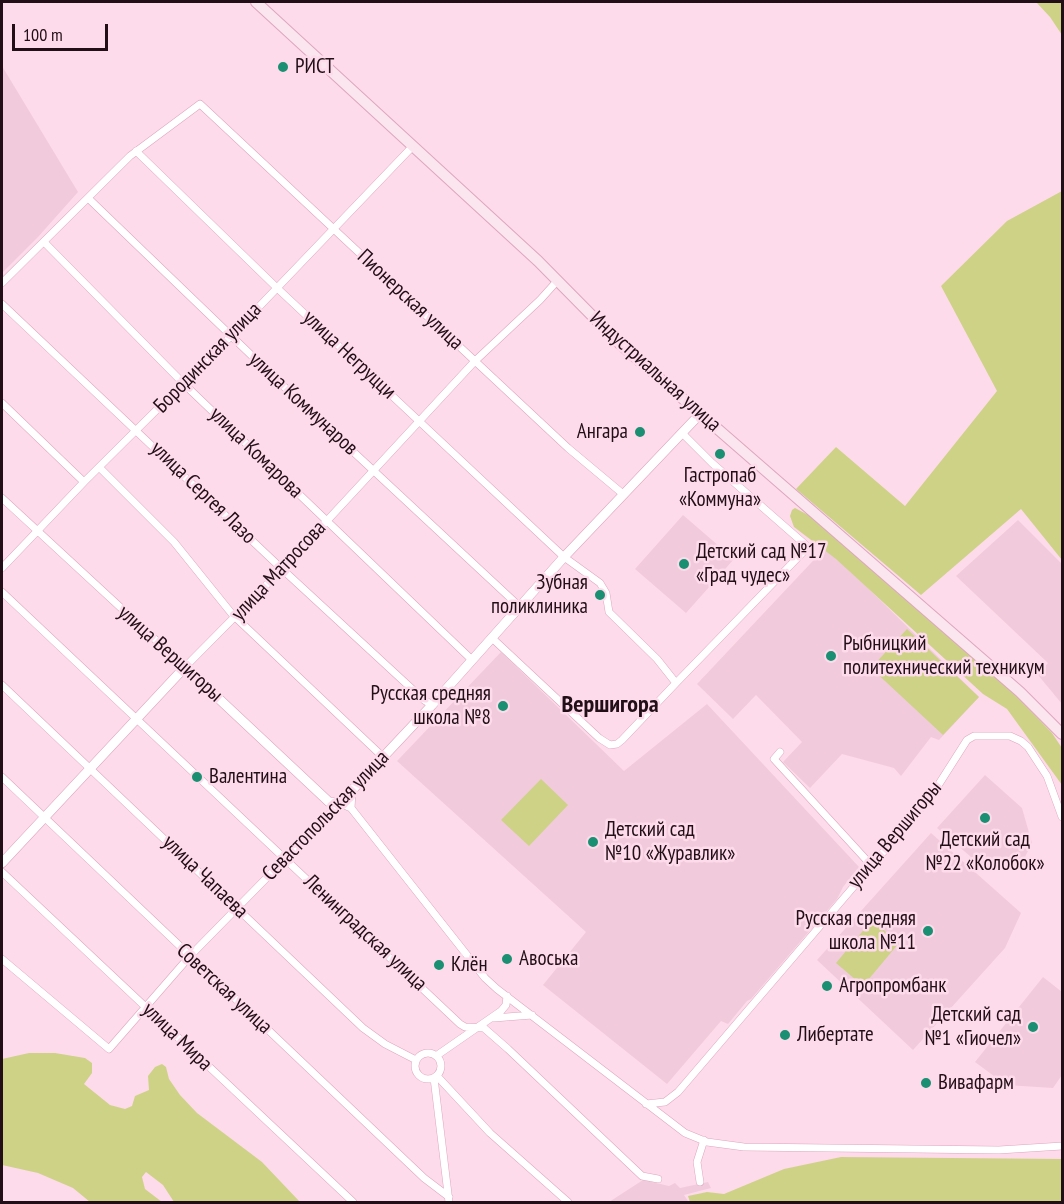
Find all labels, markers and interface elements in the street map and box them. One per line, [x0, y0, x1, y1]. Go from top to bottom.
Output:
scale bar [15, 12, 111, 50]
text: 100 m [23, 23, 63, 46]
place label: РИСТ [295, 54, 334, 80]
marker: РИСТ [276, 60, 290, 74]
street label: Пионерская улица [352, 244, 468, 356]
street label: Бородинская улица [149, 298, 267, 418]
street label: улица Негруцци [297, 305, 401, 405]
street label: Индустриальная улица [584, 306, 726, 438]
street label: улица Коммунаров [243, 347, 363, 461]
street label: улица Комарова [204, 402, 308, 504]
place label: Ангара [577, 419, 628, 445]
marker: Ангара [633, 425, 647, 439]
street label: улица Сергея Лазо [145, 436, 261, 550]
marker: Гастропаб «Коммуна» [713, 447, 727, 461]
place label: Гастропаб «Коммуна» [679, 463, 761, 513]
street label: улица Матросова [226, 516, 332, 626]
place label: Детский сад №17 «Град чудес» [696, 539, 826, 589]
marker: Детский сад №17 «Град чудес» [677, 557, 691, 571]
place label: Зубная поликлиника [491, 570, 588, 620]
marker: Зубная поликлиника [593, 588, 607, 602]
street label: улица Вершигоры [112, 600, 228, 708]
place label: Рыбницкий политехнический техникум [843, 631, 1045, 681]
marker: Рыбницкий политехнический техникум [824, 649, 838, 663]
place label: Русская средняя школа №8 [371, 681, 491, 731]
district label: Вершигора [561, 691, 659, 719]
marker: Русская средняя школа №8 [496, 699, 510, 713]
street label: Севастопольская улица [257, 746, 395, 886]
place label: Валентина [209, 764, 287, 790]
marker: Валентина [190, 770, 204, 784]
street label: улица Вершигоры [843, 776, 947, 894]
marker: Детский сад №22 «Колобок» [978, 811, 992, 825]
place label: Детский сад №10 «Журавлик» [605, 817, 735, 867]
place label: Детский сад №22 «Колобок» [925, 827, 1045, 877]
street label: улица Чапаева [157, 830, 253, 924]
marker: Детский сад №10 «Журавлик» [586, 835, 600, 849]
street label: Ленинградская улица [298, 869, 432, 997]
place label: Русская средняя школа №11 [796, 906, 916, 956]
marker: Русская средняя школа №11 [921, 924, 935, 938]
street label: Советская улица [171, 938, 277, 1040]
place label: Авоська [519, 946, 578, 972]
place label: Клён [451, 952, 488, 978]
marker: Авоська [500, 952, 514, 966]
marker: Клён [432, 958, 446, 972]
place label: Агропромбанк [839, 973, 946, 999]
marker: Агропромбанк [820, 979, 834, 993]
street label: улица Мира [137, 997, 217, 1077]
place label: Детский сад №1 «Гиочел» [924, 1002, 1021, 1052]
marker: Детский сад №1 «Гиочел» [1026, 1020, 1040, 1034]
place label: Либертате [797, 1022, 874, 1048]
marker: Либертате [778, 1028, 792, 1042]
place label: Вивафарм [938, 1070, 1014, 1096]
marker: Вивафарм [919, 1076, 933, 1090]

